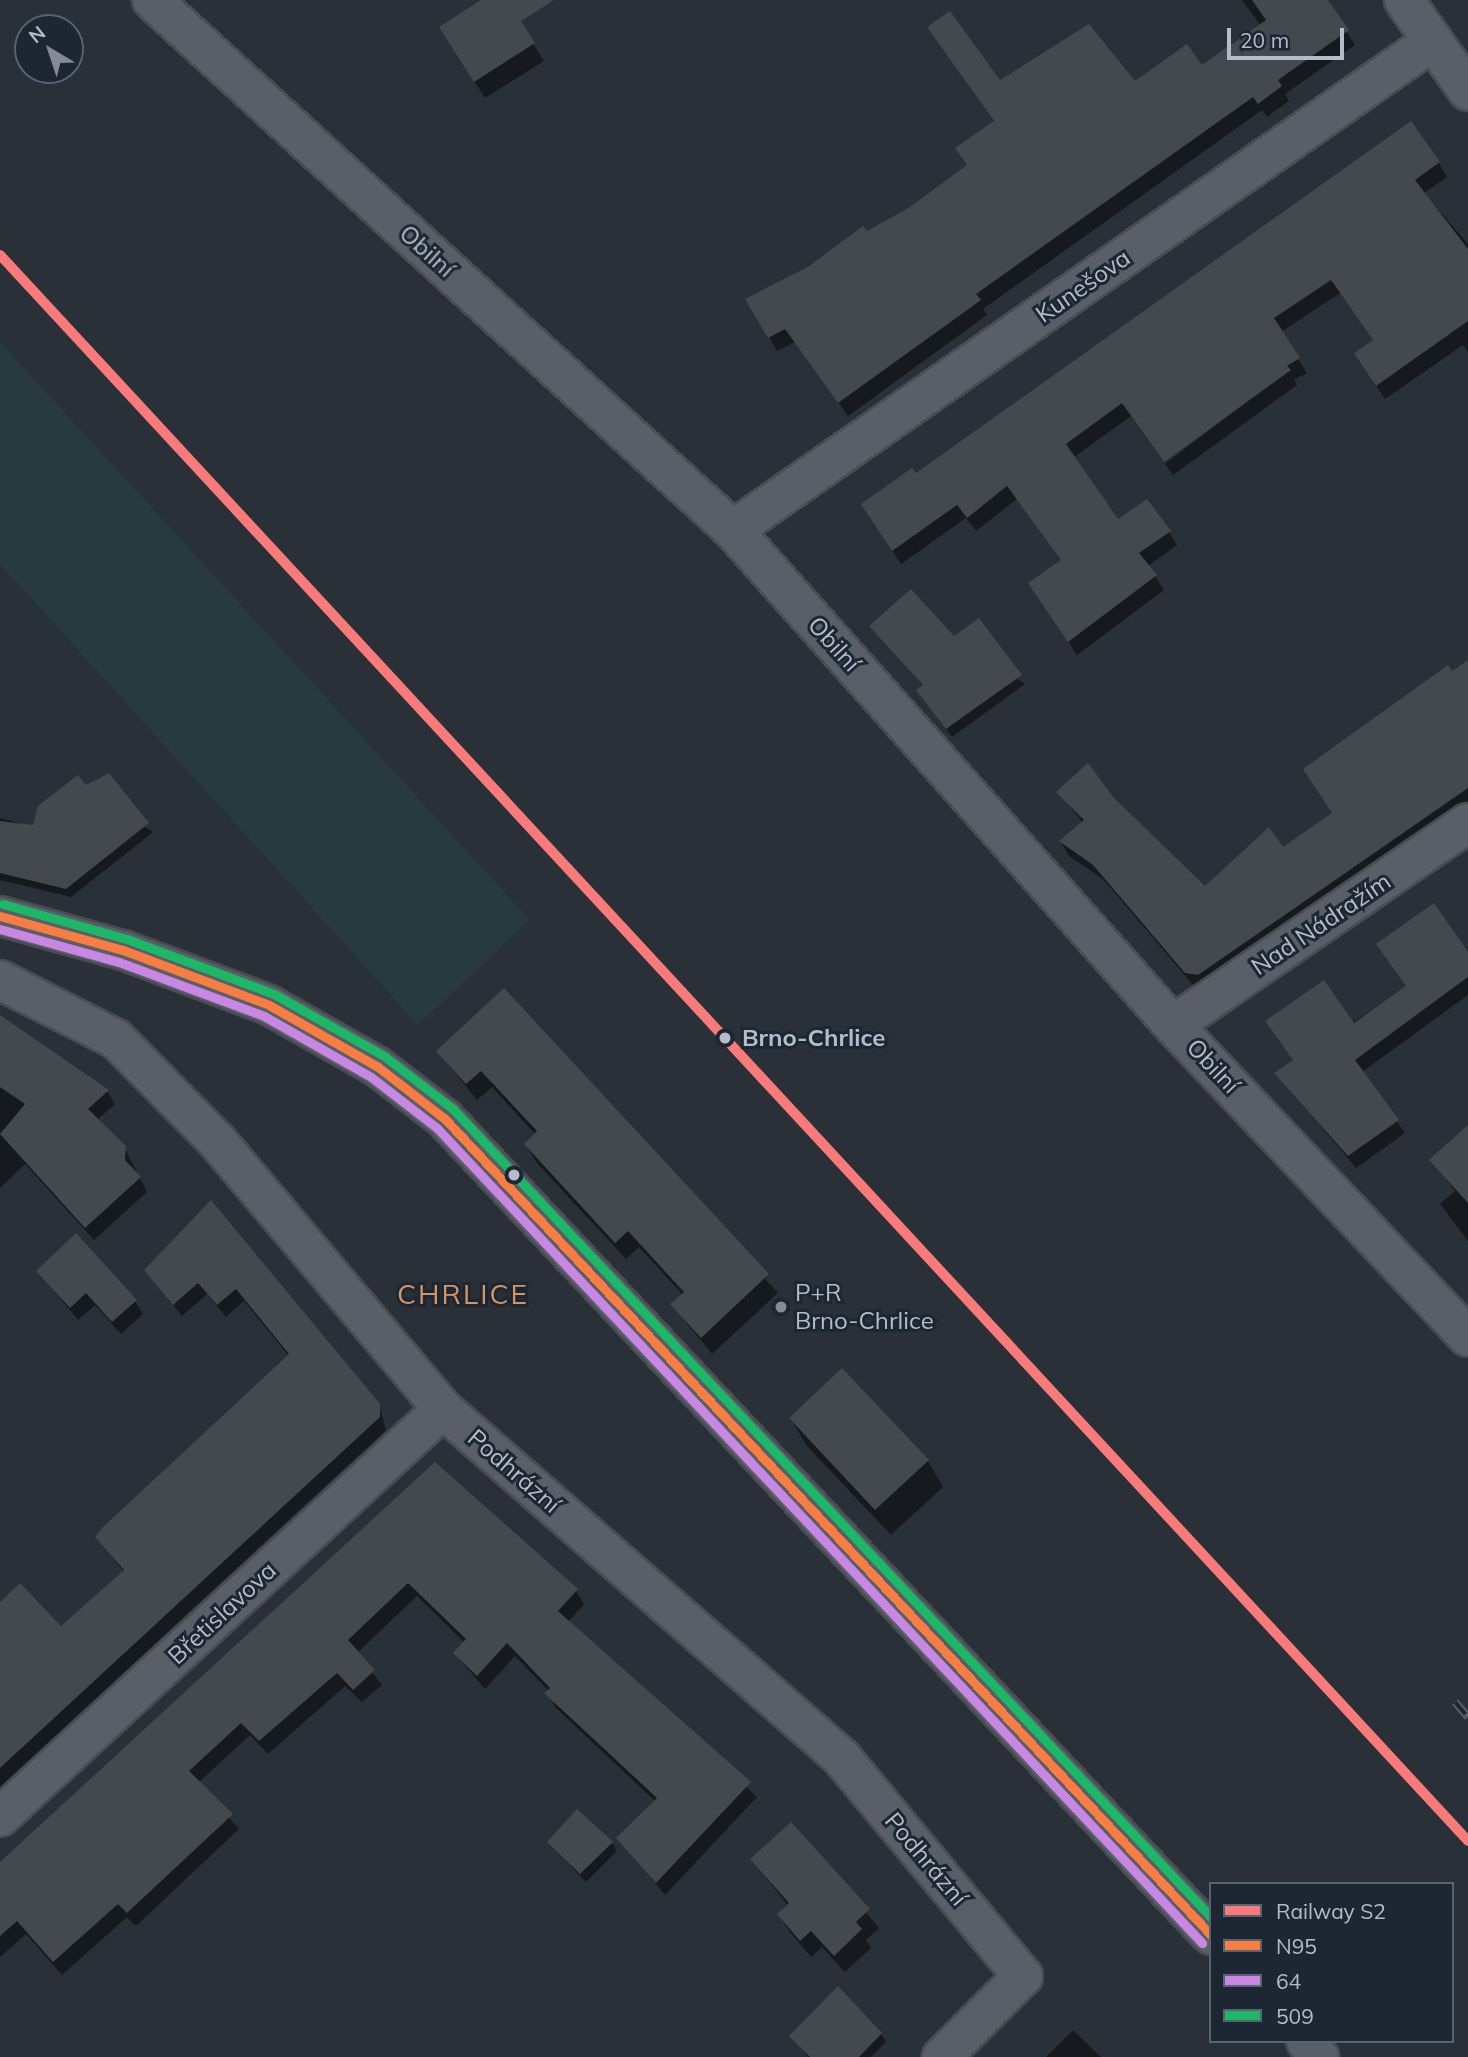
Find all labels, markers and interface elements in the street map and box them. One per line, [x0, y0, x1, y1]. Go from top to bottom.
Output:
north arrow [14, 14, 84, 84]
scale bar [1230, 14, 1347, 58]
text: N [24, 20, 50, 48]
text: 20 m [1240, 27, 1289, 53]
street label: Obilní [394, 219, 460, 283]
street label: Kunešova [1030, 243, 1136, 329]
street label: Obilní [802, 611, 866, 677]
street label: Nad Nádražím [1246, 867, 1396, 981]
place label: Brno-Chrlice [742, 1024, 885, 1052]
marker: Brno-Chrlice [714, 1027, 736, 1049]
street label: Obilní [1181, 1033, 1245, 1099]
unlabelled marker [507, 1168, 521, 1182]
district label: CHRLICE [398, 1277, 528, 1311]
place label: P+R Brno-Chrlice [795, 1279, 934, 1335]
marker: P+R Brno-Chrlice [773, 1299, 789, 1315]
street label: Podhrázní [462, 1423, 566, 1519]
street label: Břetislavova [162, 1556, 282, 1670]
street label: Podhrázní [879, 1807, 973, 1911]
legend [1209, 1882, 1454, 2043]
text: Railway S2 [1276, 1898, 1386, 1924]
text: N95 [1276, 1933, 1317, 1959]
text: 64 [1276, 1968, 1301, 1994]
text: 509 [1276, 2003, 1314, 2029]

